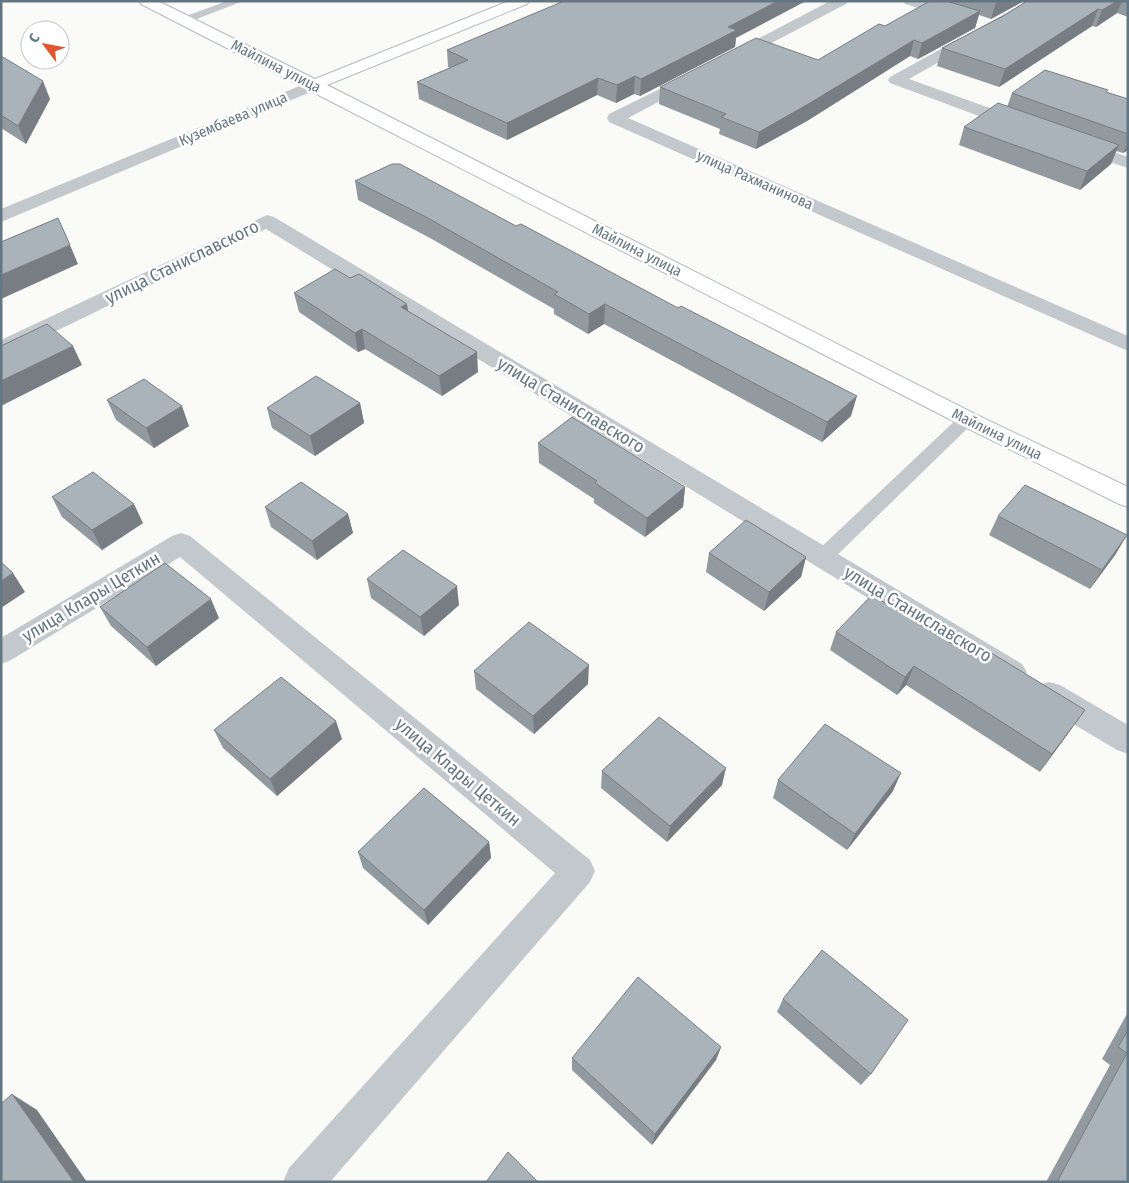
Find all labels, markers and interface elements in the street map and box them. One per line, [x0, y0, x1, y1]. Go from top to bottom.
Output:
north arrow [20, 20, 70, 70]
text: С [25, 30, 44, 46]
street label: Майлина улица [228, 36, 324, 96]
street label: Кузембаева улица [176, 88, 290, 150]
street label: улица Рахманинова [694, 146, 816, 214]
street label: улица Станиславского [101, 215, 263, 309]
street label: Майлина улица [589, 220, 685, 280]
street label: улица Станиславского [493, 352, 649, 458]
street label: Майлина улица [949, 404, 1045, 464]
street label: улица Клары Цеткин [18, 547, 164, 647]
street label: улица Станиславского [840, 561, 996, 667]
street label: улица Клары Цеткин [391, 713, 525, 831]

